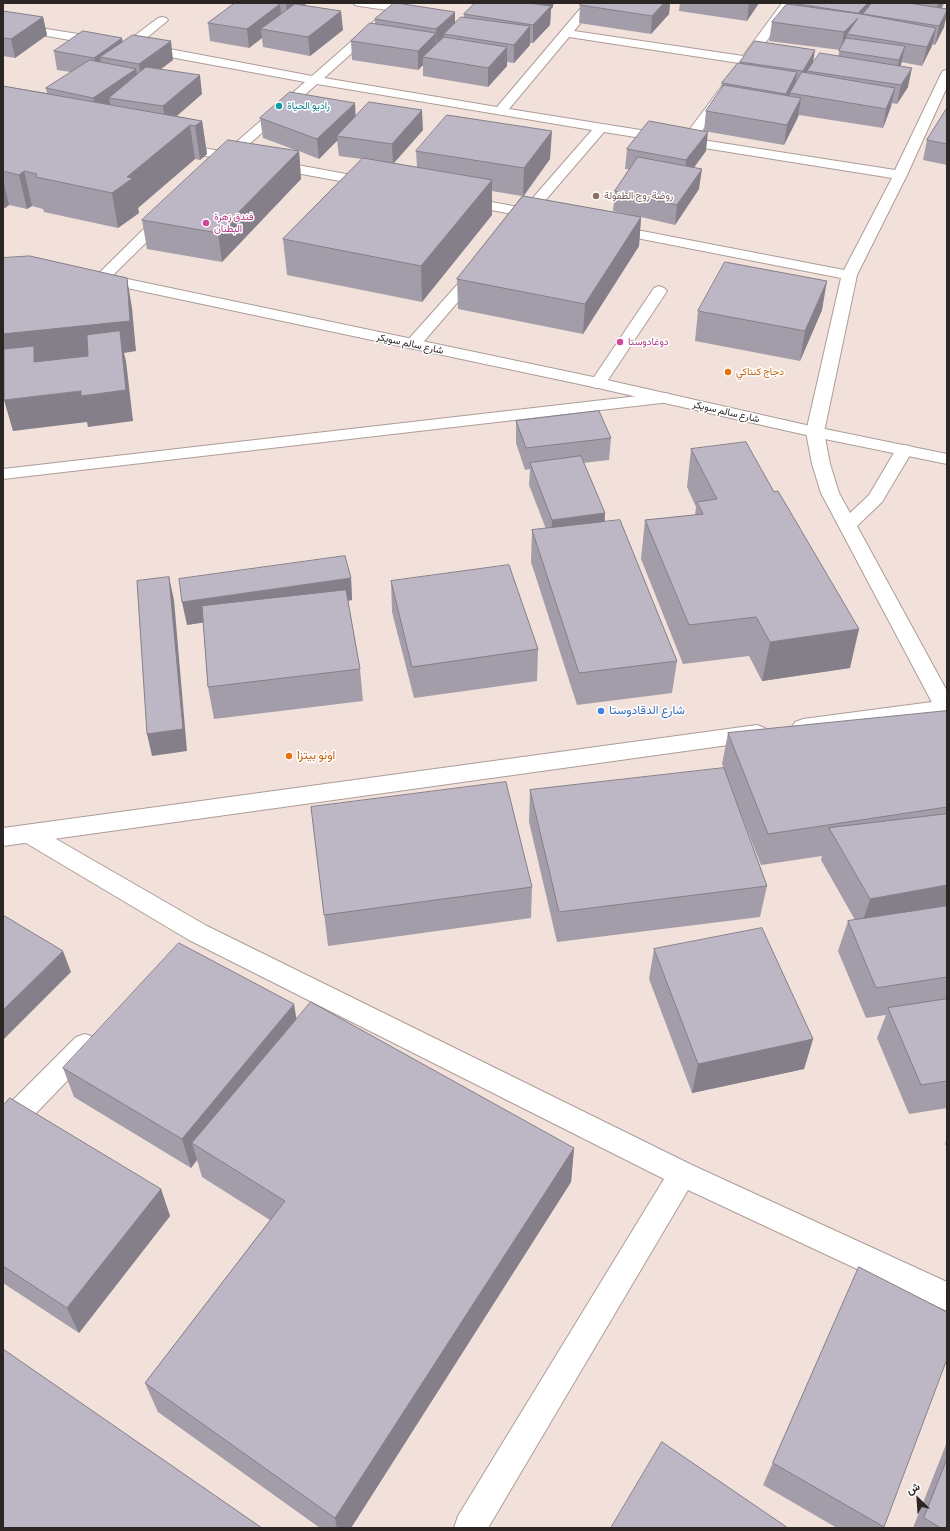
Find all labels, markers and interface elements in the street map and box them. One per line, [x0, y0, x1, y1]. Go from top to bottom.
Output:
place label: راديو الحياة [287, 100, 330, 112]
marker: راديو الحياة [274, 101, 284, 111]
place label: روضة روح الطفولة [604, 190, 673, 202]
marker: روضة روح الطفولة [591, 191, 601, 201]
place label: فندق زهرة البطنان [214, 211, 254, 234]
marker: فندق زهرة البطنان [201, 218, 211, 228]
street label: شارع سالم سويكر [375, 331, 445, 357]
place label: دوغادوستا [628, 336, 669, 348]
marker: دوغادوستا [615, 337, 625, 347]
place label: دجاج كنتاكي [736, 366, 784, 378]
marker: دجاج كنتاكي [723, 367, 733, 377]
street label: شارع سالم سويكر [691, 398, 761, 426]
place label: شارع الدقادوستا [609, 704, 685, 718]
marker: شارع الدقادوستا [596, 706, 606, 716]
place label: اونو بيتزا [297, 749, 335, 763]
marker: اونو بيتزا [284, 751, 294, 761]
text: ش [904, 1478, 922, 1497]
north arrow [898, 1479, 938, 1519]

